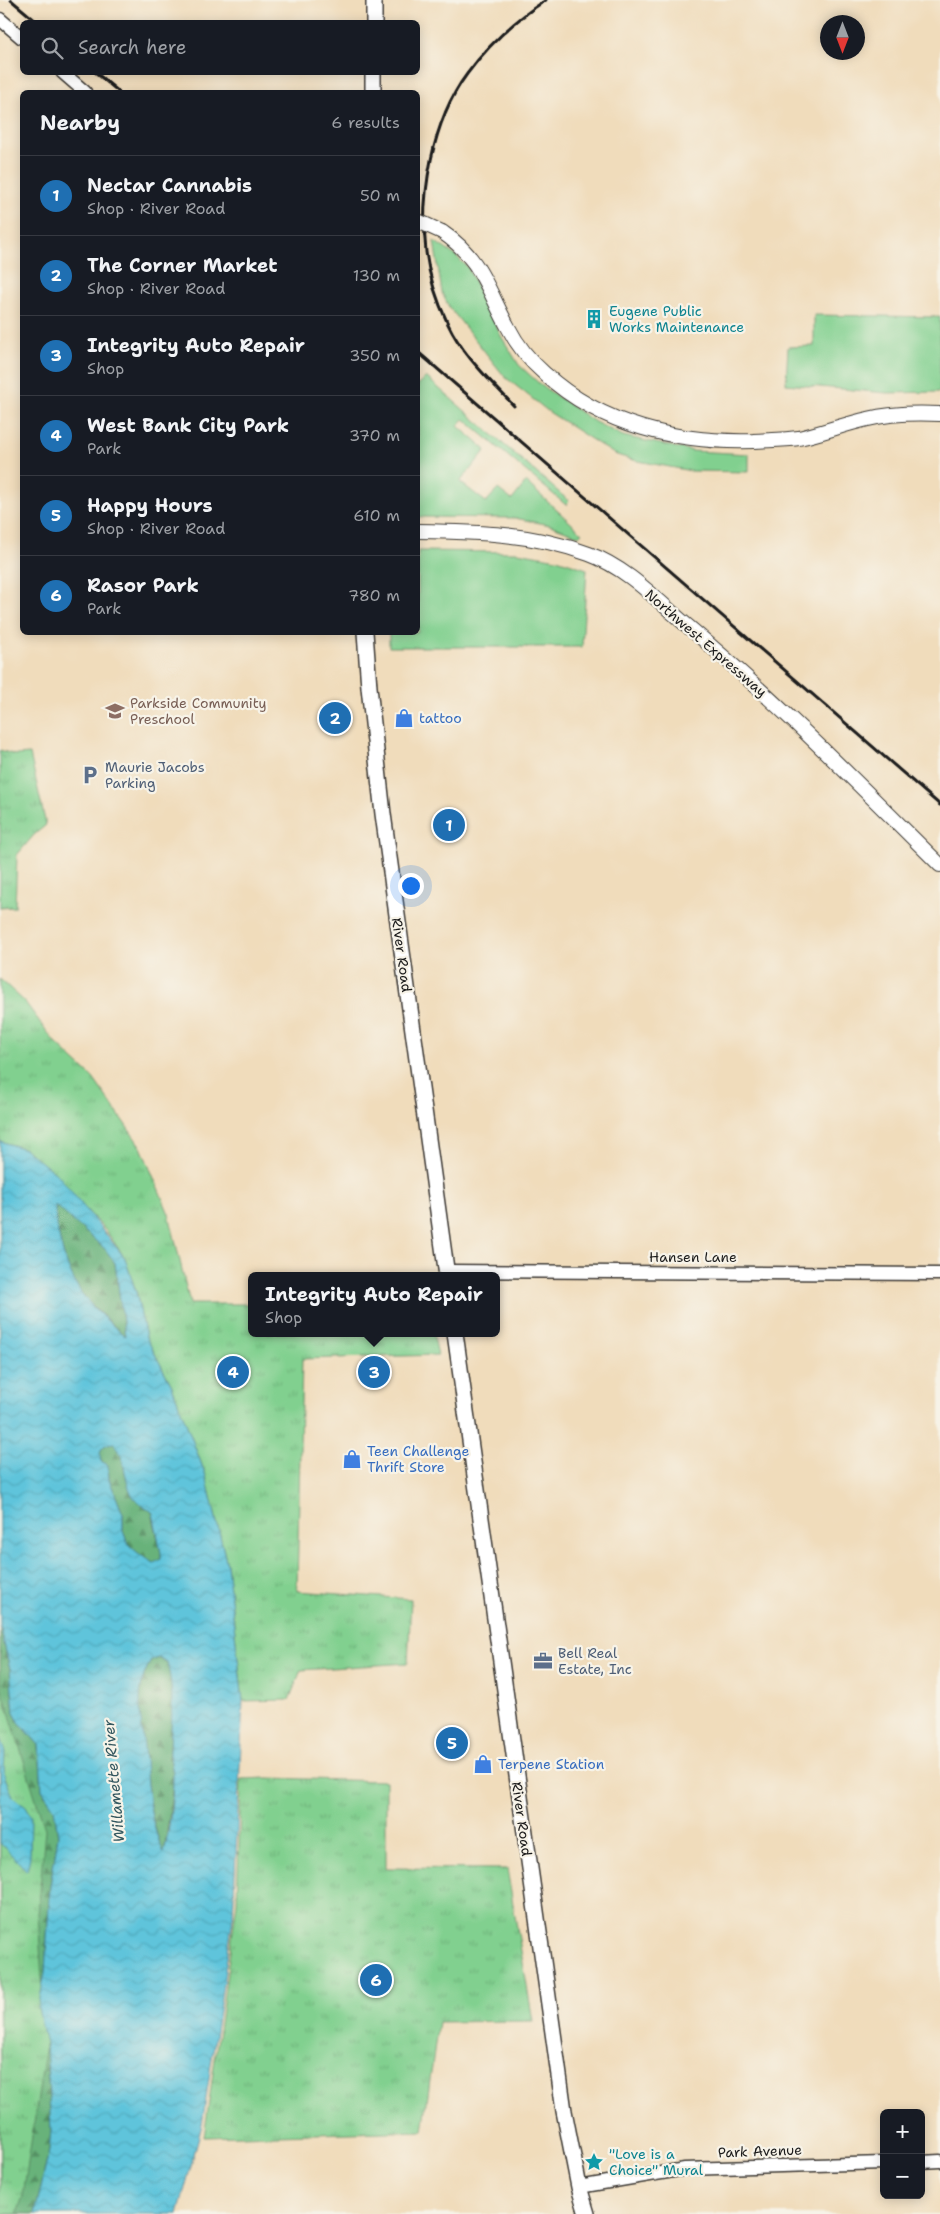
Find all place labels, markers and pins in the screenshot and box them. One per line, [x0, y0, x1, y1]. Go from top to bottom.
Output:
place label: Eugene Public Works Maintenance [609, 302, 744, 336]
building icon: Eugene Public Works Maintenance [583, 308, 605, 330]
place label: Parkside Community Preschool [130, 694, 267, 728]
pin: 2 [319, 699, 351, 737]
school or university icon: Parkside Community Preschool [104, 700, 126, 722]
shop icon: tattoo [393, 707, 415, 729]
place label: tattoo [419, 709, 462, 727]
place label: Maurie Jacobs Parking [105, 758, 205, 792]
parking icon: Maurie Jacobs Parking [79, 764, 101, 786]
pin: 1 [433, 806, 465, 844]
pin: 4 [217, 1353, 249, 1391]
pin: 3 [358, 1353, 390, 1391]
place label: Teen Challenge Thrift Store [367, 1442, 470, 1476]
shop icon: Teen Challenge Thrift Store [341, 1448, 363, 1470]
place label: Bell Real Estate, Inc [558, 1644, 632, 1678]
office icon: Bell Real Estate, Inc [532, 1650, 554, 1672]
pin: 5 [436, 1724, 468, 1762]
shop icon: Terpene Station [472, 1753, 494, 1775]
place label: Terpene Station [498, 1755, 605, 1773]
pin: 6 [360, 1961, 392, 1999]
place label: "Love is a Choice" Mural [609, 2145, 704, 2179]
place icon: "Love is a Choice" Mural [583, 2151, 605, 2173]

